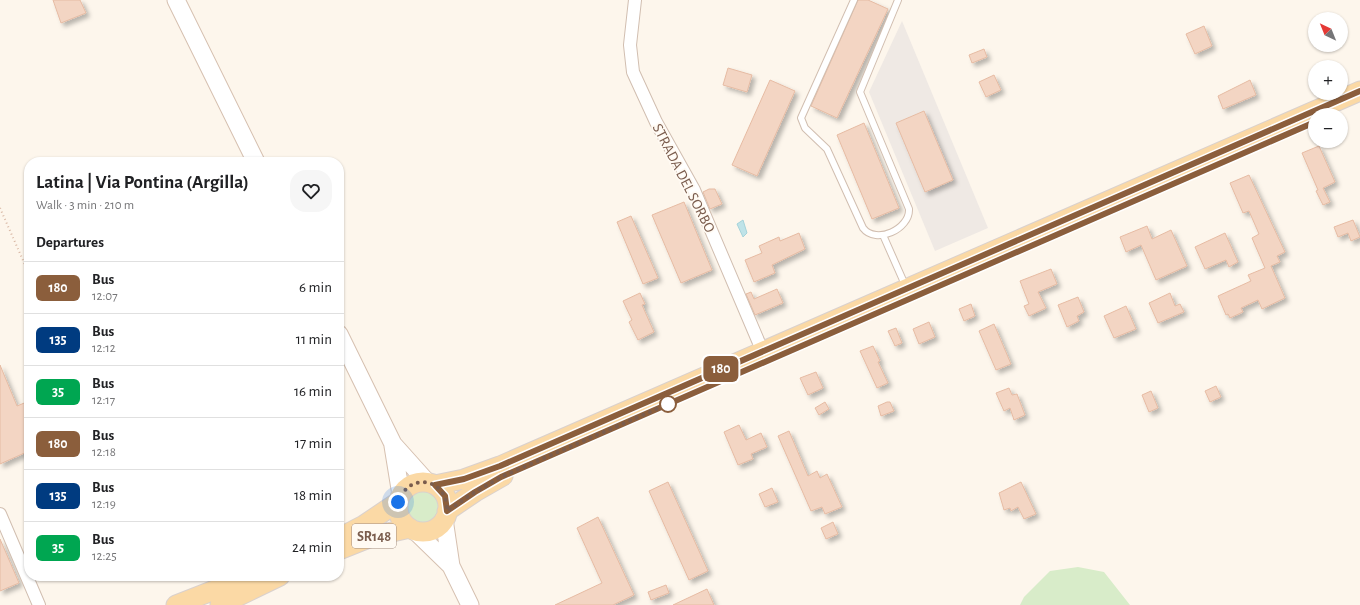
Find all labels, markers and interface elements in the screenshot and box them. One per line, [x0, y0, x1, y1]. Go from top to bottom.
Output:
north arrow [1308, 12, 1348, 52]
map controls [1308, 12, 1348, 148]
button: + [1308, 60, 1348, 100]
button: − [1308, 108, 1348, 148]
street label: STRADA DEL SORBO [650, 121, 717, 235]
button: heart [290, 170, 332, 212]
text: Latina | Via Pontina (Argilla) [36, 173, 249, 192]
text: Walk · 3 min · 210 m [36, 199, 134, 212]
text: Departures [36, 235, 104, 250]
text: Bus [92, 272, 114, 287]
text: 6 min [299, 280, 332, 295]
text: 180 [48, 281, 68, 295]
text: 12:07 [92, 290, 118, 303]
text: Bus [92, 324, 114, 339]
text: 11 min [296, 332, 332, 347]
text: 135 [49, 333, 67, 347]
text: 12:12 [92, 342, 116, 355]
line badge: 180 [698, 356, 744, 382]
text: 180 [711, 362, 731, 376]
text: Bus [92, 376, 114, 391]
text: 16 min [294, 384, 332, 399]
text: 35 [52, 385, 64, 399]
text: 12:17 [92, 394, 115, 407]
unlabelled marker [659, 395, 677, 413]
text: Bus [92, 428, 114, 443]
text: 17 min [295, 436, 332, 451]
text: 180 [48, 437, 68, 451]
text: 12:18 [92, 446, 116, 459]
text: Bus [92, 480, 114, 495]
text: 18 min [294, 488, 332, 503]
text: 135 [49, 489, 67, 503]
your location [388, 492, 408, 512]
text: 12:19 [92, 498, 116, 511]
road number: SR148 [352, 524, 396, 548]
text: Bus [92, 532, 114, 547]
text: 24 min [292, 540, 332, 555]
text: 35 [52, 541, 64, 555]
text: 12:25 [92, 550, 117, 563]

